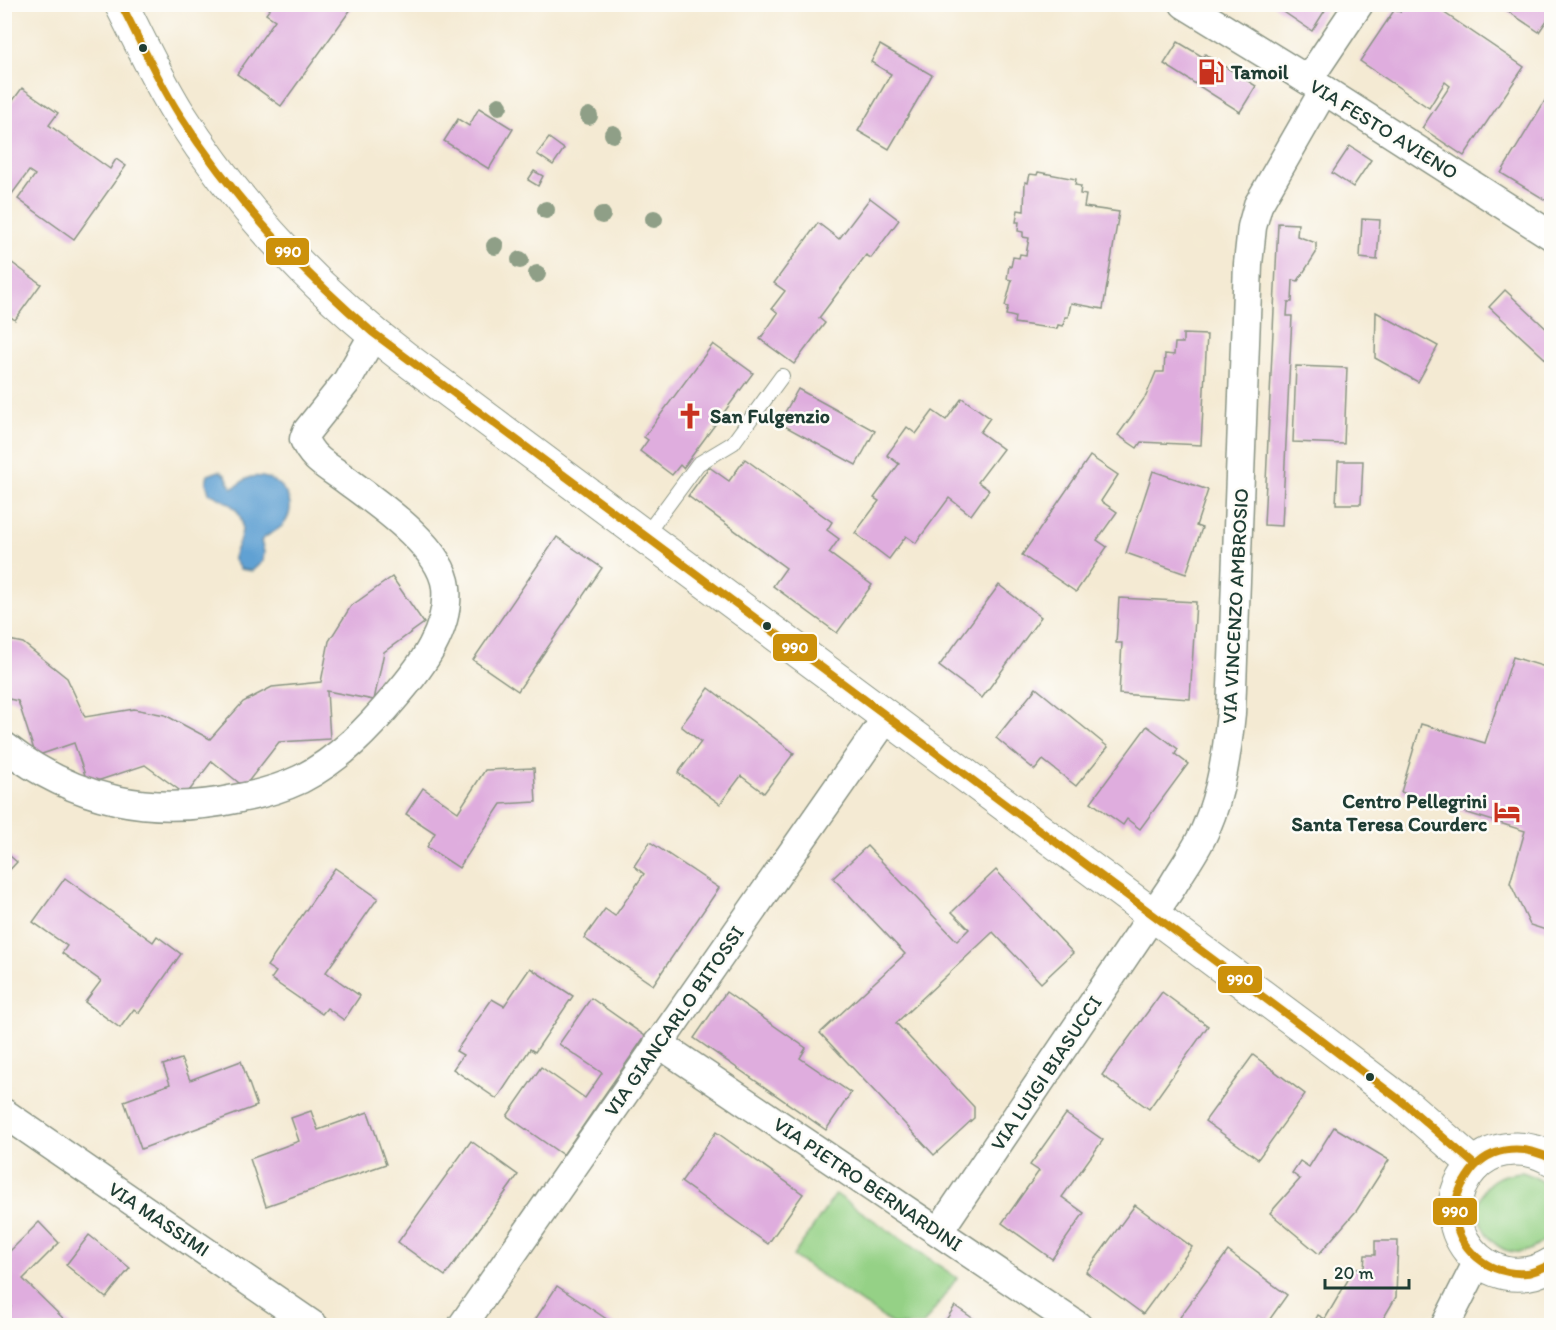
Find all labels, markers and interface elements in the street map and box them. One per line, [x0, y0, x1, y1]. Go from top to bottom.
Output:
unlabelled marker [137, 42, 149, 54]
fuel station icon: Tamoil [1196, 57, 1226, 87]
place label: Tamoil [1230, 60, 1289, 84]
street label: VIA FESTO AVIENO [1305, 74, 1463, 184]
line badge: 990 [265, 237, 310, 266]
text: 990 [275, 242, 301, 261]
church icon: San Fulgenzio [675, 401, 705, 431]
place label: San Fulgenzio [710, 404, 830, 429]
street label: VIA VINCENZO AMBROSIO [1217, 488, 1253, 724]
unlabelled marker [761, 620, 773, 632]
line badge: 990 [772, 633, 818, 662]
text: 990 [782, 638, 808, 657]
place label: Centro Pellegrini Santa Teresa Courderc [1292, 789, 1487, 836]
hotel icon: Centro Pellegrini Santa Teresa Courderc [1492, 797, 1522, 827]
street label: VIA GIANCARLO BITOSSI [599, 921, 749, 1121]
line badge: 990 [1217, 965, 1263, 994]
text: 990 [1227, 970, 1253, 989]
street label: VIA LUIGI BIASUCCI [985, 991, 1107, 1155]
unlabelled marker [1364, 1071, 1376, 1083]
street label: VIA PIETRO BERNARDINI [769, 1112, 967, 1256]
street label: VIA MASSIMI [104, 1176, 214, 1262]
line badge: 990 [1432, 1197, 1478, 1226]
text: 990 [1442, 1202, 1468, 1221]
scale bar [1325, 1252, 1409, 1290]
text: 20 m [1334, 1262, 1374, 1284]

